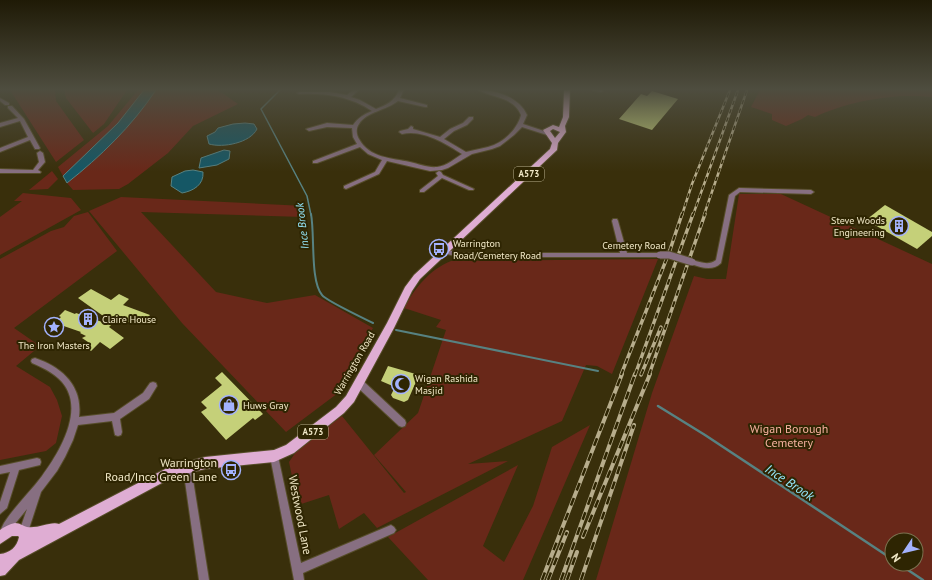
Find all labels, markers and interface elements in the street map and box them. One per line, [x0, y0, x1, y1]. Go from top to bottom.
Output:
road number: A573 [514, 167, 544, 181]
water label: Ince Brook [292, 201, 312, 250]
place label: Steve Woods Engineering [831, 214, 885, 239]
building icon: Steve Woods Engineering [888, 215, 910, 237]
place label: Warrington Road/Cemetery Road [453, 237, 541, 262]
bus stop icon: Warrington Road/Cemetery Road [428, 238, 450, 260]
street label: Cemetery Road [602, 239, 666, 252]
building icon: Claire House [77, 308, 99, 330]
place label: Claire House [102, 313, 156, 326]
place icon: The Iron Masters [43, 316, 65, 338]
street label: Warrington Road [331, 329, 378, 397]
place label: The Iron Masters [18, 339, 90, 352]
place label: Wigan Rashida Masjid [415, 372, 478, 397]
mosque icon: Wigan Rashida Masjid [390, 373, 412, 395]
shop icon: Huws Gray [218, 394, 240, 416]
place label: Huws Gray [243, 399, 289, 412]
park label: Wigan Borough Cemetery [750, 421, 828, 450]
road number: A573 [298, 425, 328, 439]
place label: Warrington Road/Ince Green Lane [105, 455, 217, 484]
bus stop icon: Warrington Road/Ince Green Lane [220, 459, 242, 481]
water label: Ince Brook [762, 460, 818, 505]
street label: Westwood Lane [285, 474, 316, 556]
north arrow [884, 532, 924, 572]
text: N [888, 551, 904, 565]

